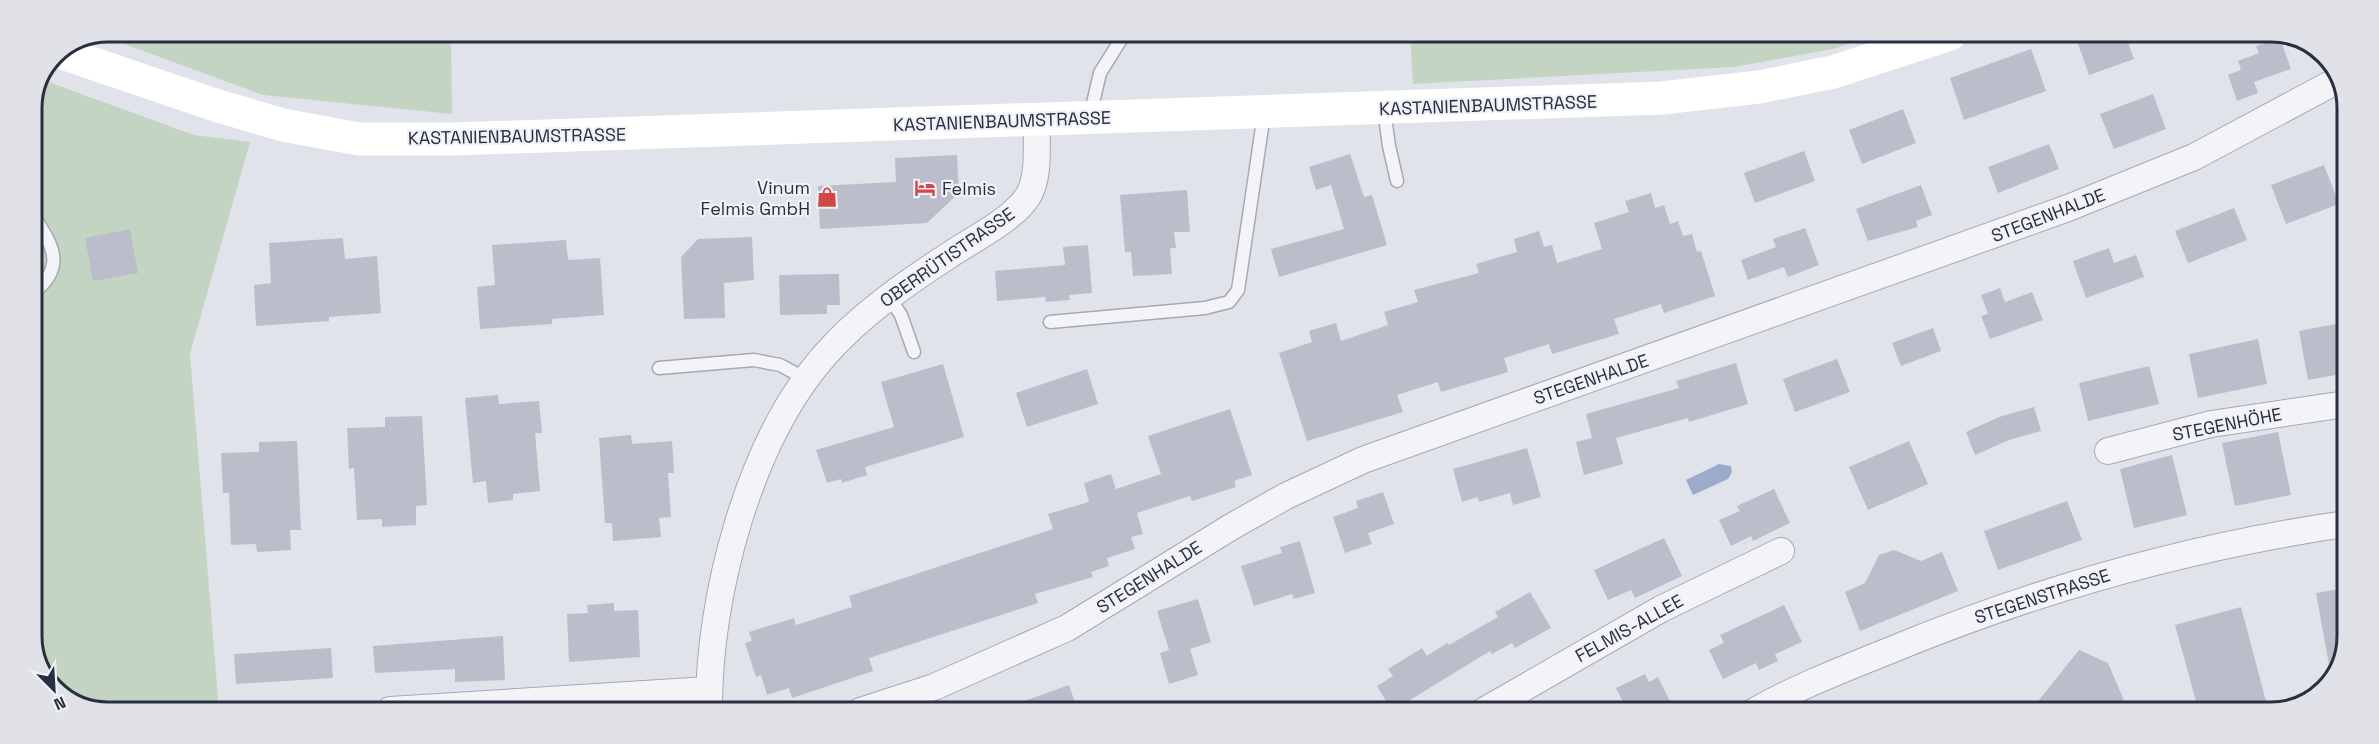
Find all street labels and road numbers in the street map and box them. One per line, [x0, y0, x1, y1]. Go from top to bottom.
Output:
street label: KASTANIENBAUMSTRASSE [1379, 90, 1597, 120]
street label: KASTANIENBAUMSTRASSE [893, 106, 1111, 136]
street label: KASTANIENBAUMSTRASSE [408, 123, 626, 149]
street label: STEGENHALDE [1988, 183, 2108, 247]
street label: OBERRÜTISTRASSE [875, 202, 1019, 312]
street label: STEGENHALDE [1530, 349, 1652, 409]
street label: STEGENHÖHE [2170, 402, 2284, 446]
street label: STEGENHALDE [1092, 535, 1206, 619]
street label: STEGENSTRASSE [1971, 563, 2113, 629]
street label: FELMIS-ALLEE [1571, 589, 1687, 667]

